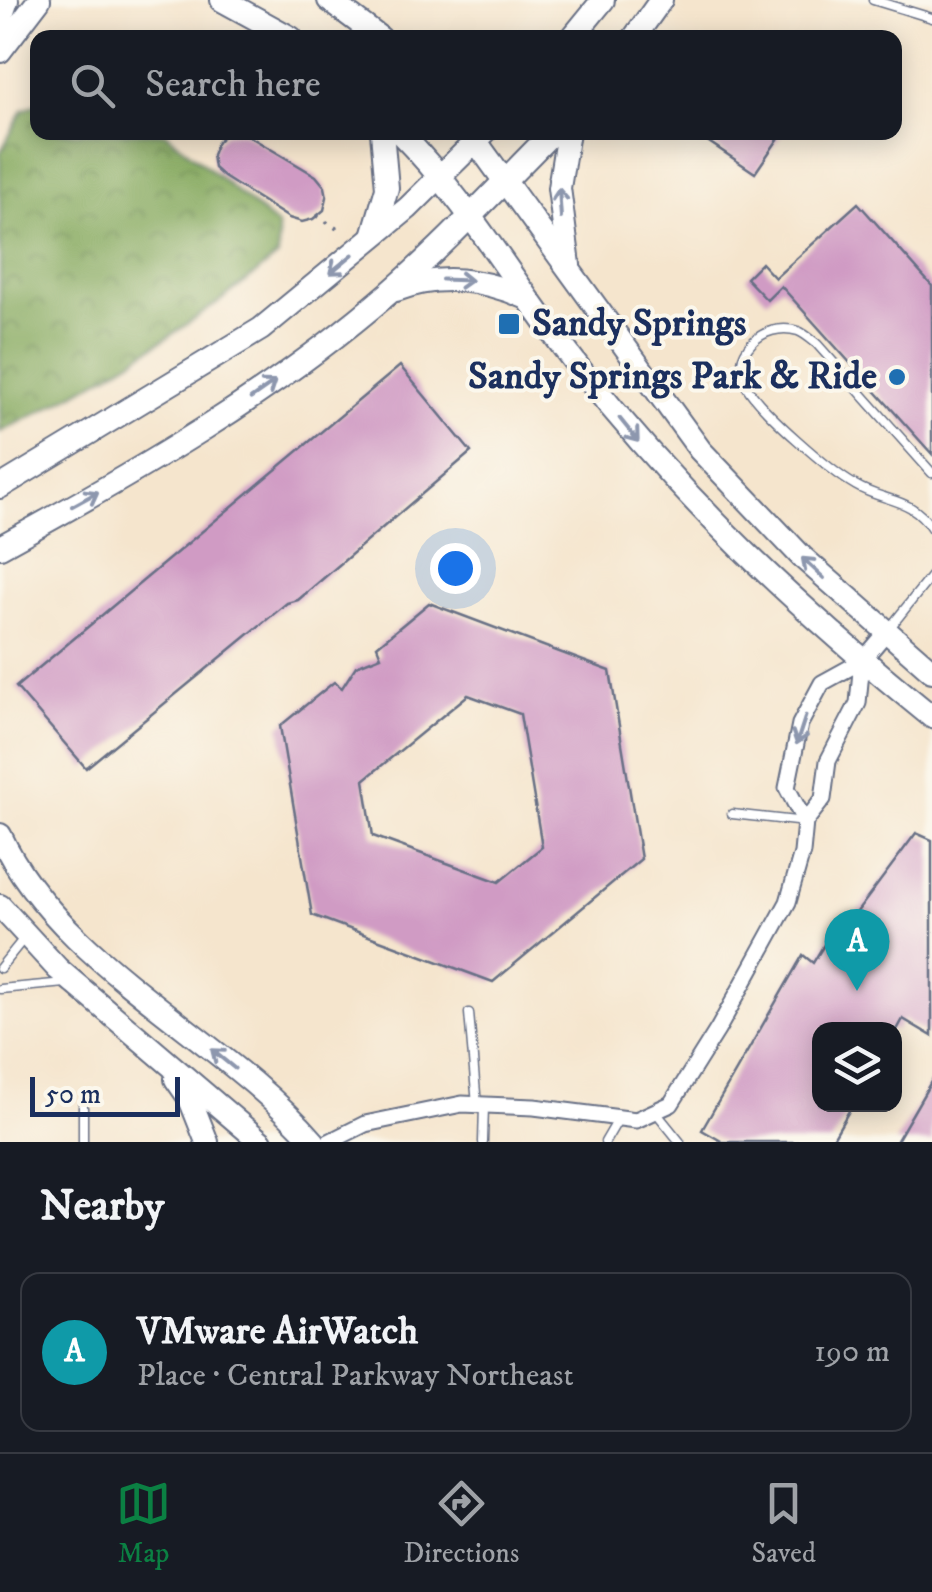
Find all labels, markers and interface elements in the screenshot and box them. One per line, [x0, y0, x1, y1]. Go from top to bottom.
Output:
search box [30, 30, 902, 140]
icon: search [65, 58, 120, 113]
text: Search here [145, 61, 321, 109]
one-way arrow [551, 187, 570, 219]
one-way arrow [328, 253, 354, 275]
one-way arrow [441, 271, 473, 290]
place label: Sandy Springs [532, 300, 747, 348]
marker: Sandy Springs [496, 311, 522, 337]
place label: Sandy Springs Park & Ride [468, 353, 877, 401]
marker: Sandy Springs Park & Ride [886, 366, 908, 388]
one-way arrow [249, 380, 277, 401]
one-way arrow [618, 416, 640, 442]
one-way arrow [70, 489, 100, 509]
your location [430, 543, 481, 594]
one-way arrow [801, 557, 826, 580]
one-way arrow [790, 713, 808, 745]
pin: A [824, 908, 890, 991]
map controls [812, 1022, 902, 1112]
button: layers [812, 1022, 902, 1112]
one-way arrow [211, 1048, 237, 1070]
scale bar [30, 1072, 180, 1116]
text: 50 m [45, 1077, 101, 1112]
text: Nearby [40, 1181, 164, 1233]
text: VMware AirWatch [137, 1308, 418, 1356]
text: A [64, 1332, 85, 1372]
text: 190 m [814, 1332, 890, 1372]
text: Place · Central Parkway Northeast [137, 1356, 574, 1396]
tab: Map [116, 1476, 171, 1571]
tab: Directions [403, 1476, 519, 1571]
tab: Saved [752, 1476, 816, 1571]

